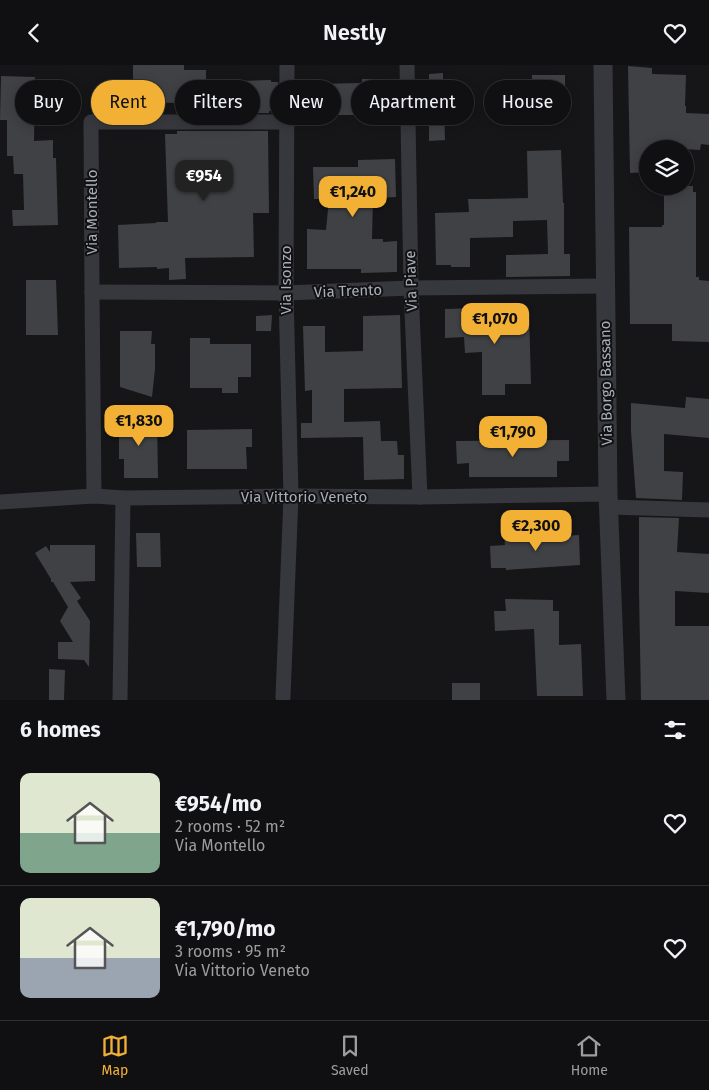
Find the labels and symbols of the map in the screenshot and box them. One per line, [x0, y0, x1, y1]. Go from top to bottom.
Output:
pin: €954 [174, 159, 234, 202]
street label: Via Montello [83, 170, 101, 254]
pin: €1,240 [312, 175, 394, 218]
street label: Via Isonzo [277, 246, 295, 314]
street label: Via Piave [401, 250, 421, 312]
street label: Via Trento [314, 281, 382, 301]
pin: €1,070 [454, 303, 536, 345]
street label: Via Borgo Bassano [596, 320, 616, 446]
pin: €1,830 [98, 405, 180, 447]
pin: €1,790 [472, 415, 554, 458]
street label: Via Vittorio Veneto [241, 488, 367, 506]
pin: €2,300 [495, 509, 577, 552]

